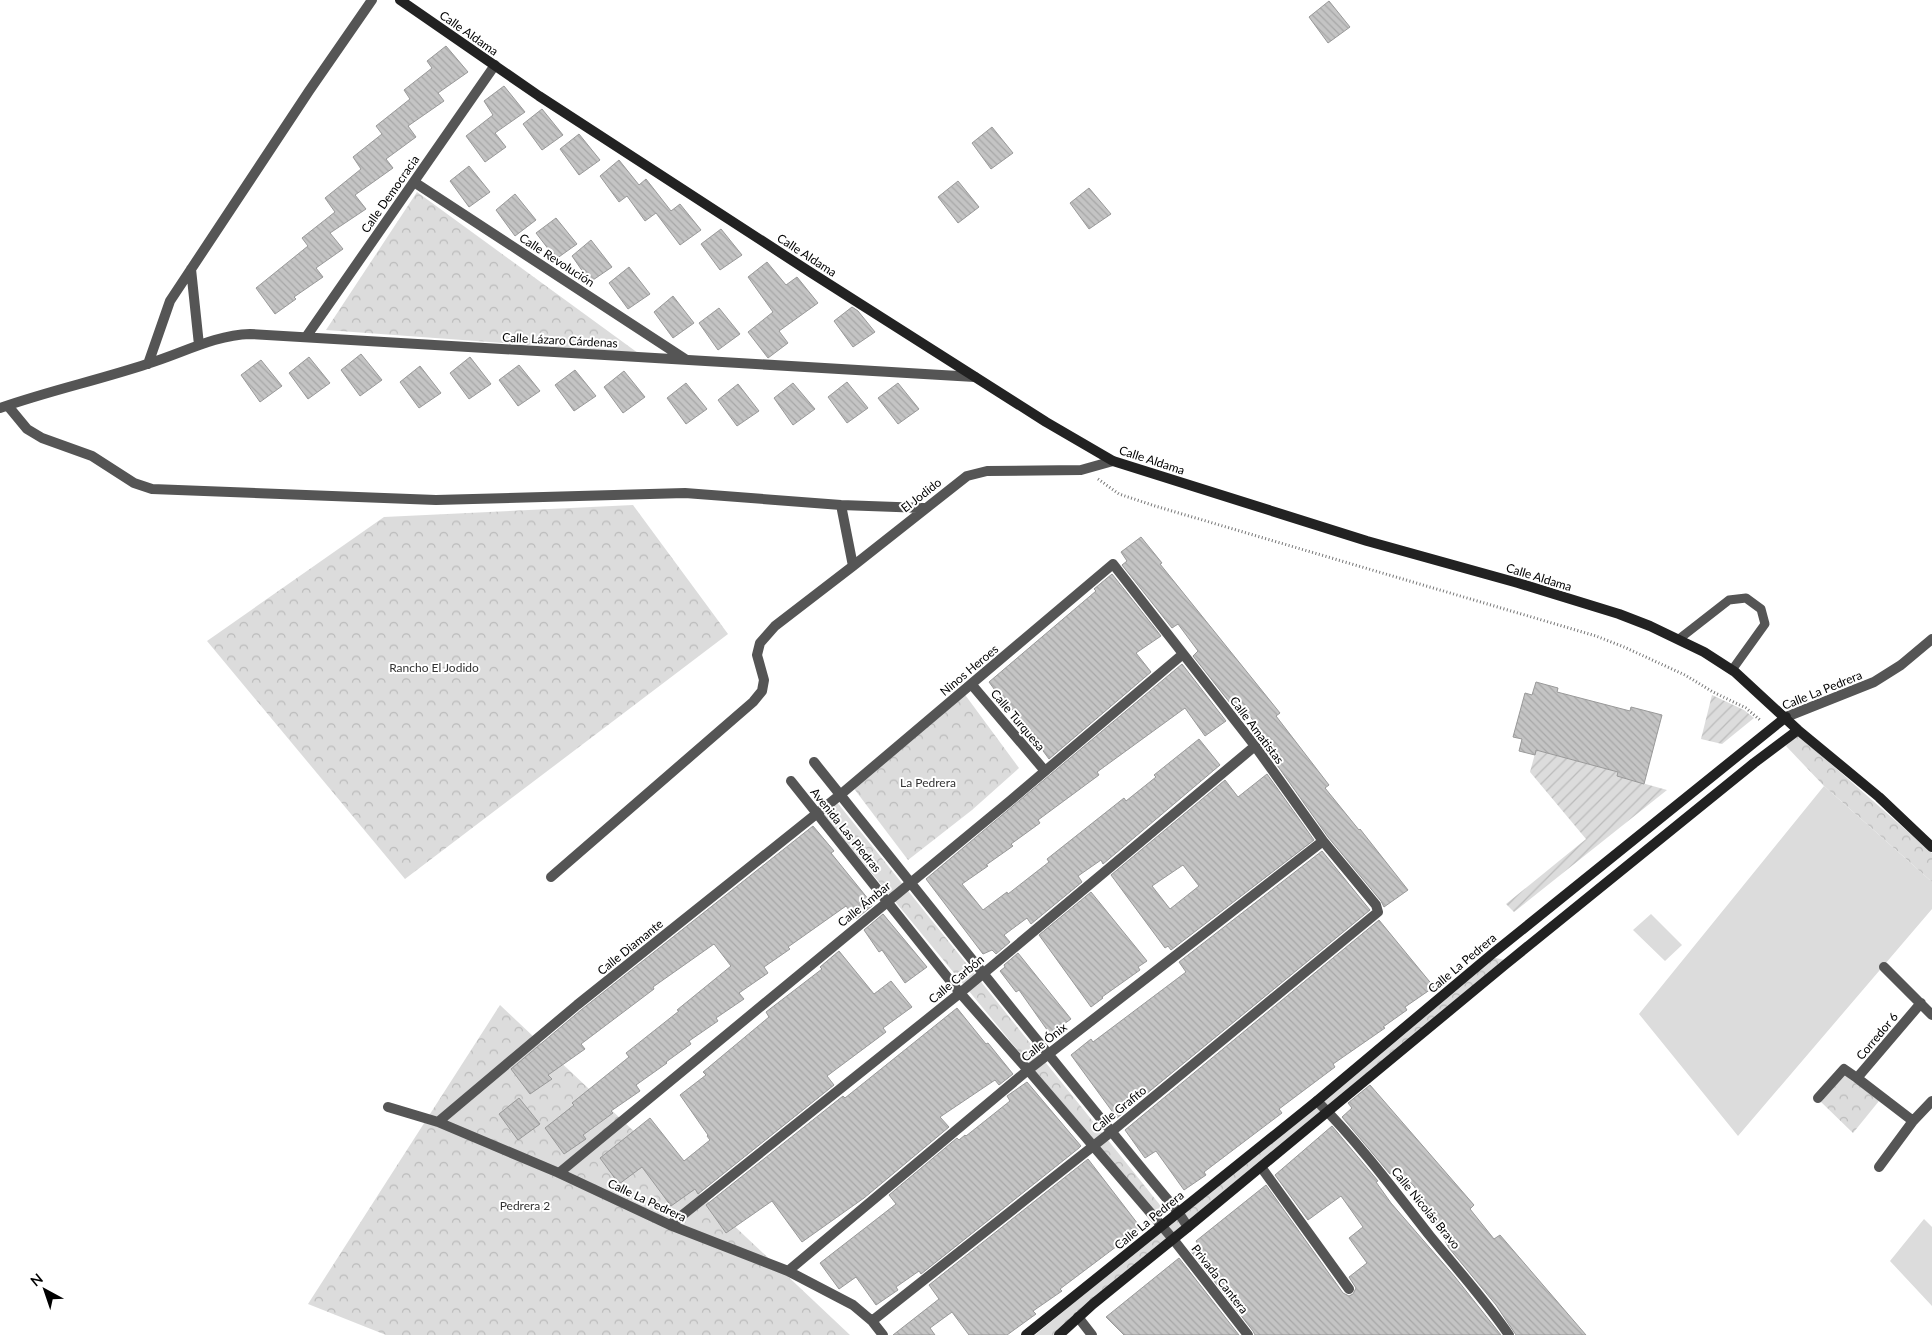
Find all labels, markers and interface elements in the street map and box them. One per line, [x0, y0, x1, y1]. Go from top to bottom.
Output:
street label: Calle Aldama [437, 7, 501, 59]
street label: Calle Democracia [358, 152, 422, 236]
street label: Calle Revolución [516, 230, 598, 290]
street label: Calle Aldama [774, 230, 840, 280]
street label: Calle Lázaro Cárdenas [502, 329, 618, 351]
street label: Calle Aldama [1117, 442, 1187, 478]
street label: El Jodido [898, 474, 944, 515]
street label: Calle Aldama [1504, 560, 1574, 594]
street label: Ninos Heroes [937, 641, 1001, 699]
park label: Rancho El Jodido [389, 660, 479, 675]
street label: Calle La Pedrera [1780, 667, 1864, 713]
street label: Calle Turquesa [988, 686, 1048, 754]
street label: Calle Amatistas [1227, 693, 1287, 767]
park label: La Pedrera [900, 775, 956, 790]
street label: Avenida Las Piedras [807, 785, 885, 875]
street label: Calle Ámbar [835, 878, 894, 930]
street label: Calle Diamante [594, 916, 666, 978]
street label: Calle La Pedrera [1425, 930, 1499, 996]
street label: Calle Carbón [925, 952, 987, 1006]
street label: Corredor 6 [1853, 1009, 1901, 1063]
street label: Calle Ónix [1018, 1019, 1070, 1065]
street label: Calle Grafito [1089, 1082, 1149, 1136]
street label: Calle Nicolás Bravo [1388, 1164, 1464, 1252]
street label: Calle La Pedrera [605, 1175, 689, 1225]
street label: Calle La Pedrera [1111, 1187, 1187, 1253]
park label: Pedrera 2 [500, 1198, 550, 1213]
street label: Privada Cantera [1188, 1241, 1252, 1317]
north arrow [20, 1265, 70, 1315]
text: N [27, 1270, 46, 1290]

